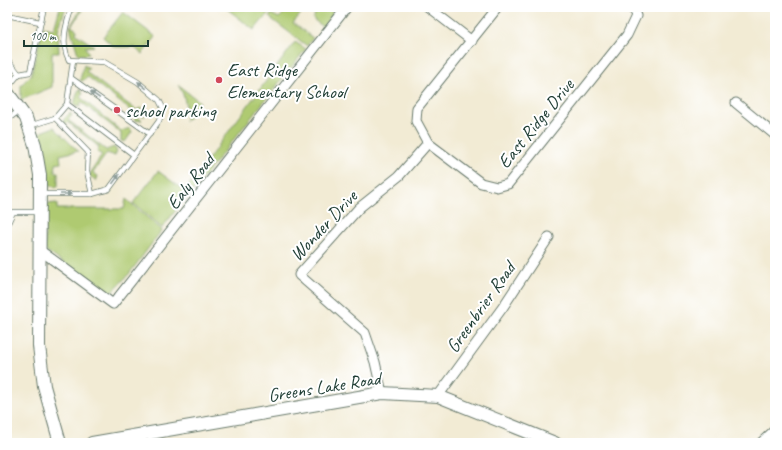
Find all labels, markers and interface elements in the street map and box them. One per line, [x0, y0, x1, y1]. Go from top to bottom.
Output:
scale bar [24, 22, 148, 48]
text: 100 m [30, 28, 57, 44]
place label: East Ridge Elementary School [227, 58, 349, 104]
street label: East Ridge Drive [492, 73, 580, 173]
marker: East Ridge Elementary School [214, 75, 224, 85]
one-way arrow [137, 81, 148, 90]
one-way arrow [90, 91, 101, 99]
place label: school parking [125, 99, 217, 123]
marker: school parking [112, 105, 122, 115]
street label: Ealy Road [161, 147, 222, 214]
one-way arrow [112, 174, 121, 185]
street label: Wonder Drive [285, 184, 364, 266]
one-way arrow [60, 191, 73, 197]
street label: Greenbrier Road [441, 256, 522, 358]
street label: Greens Lake Road [266, 366, 385, 408]

